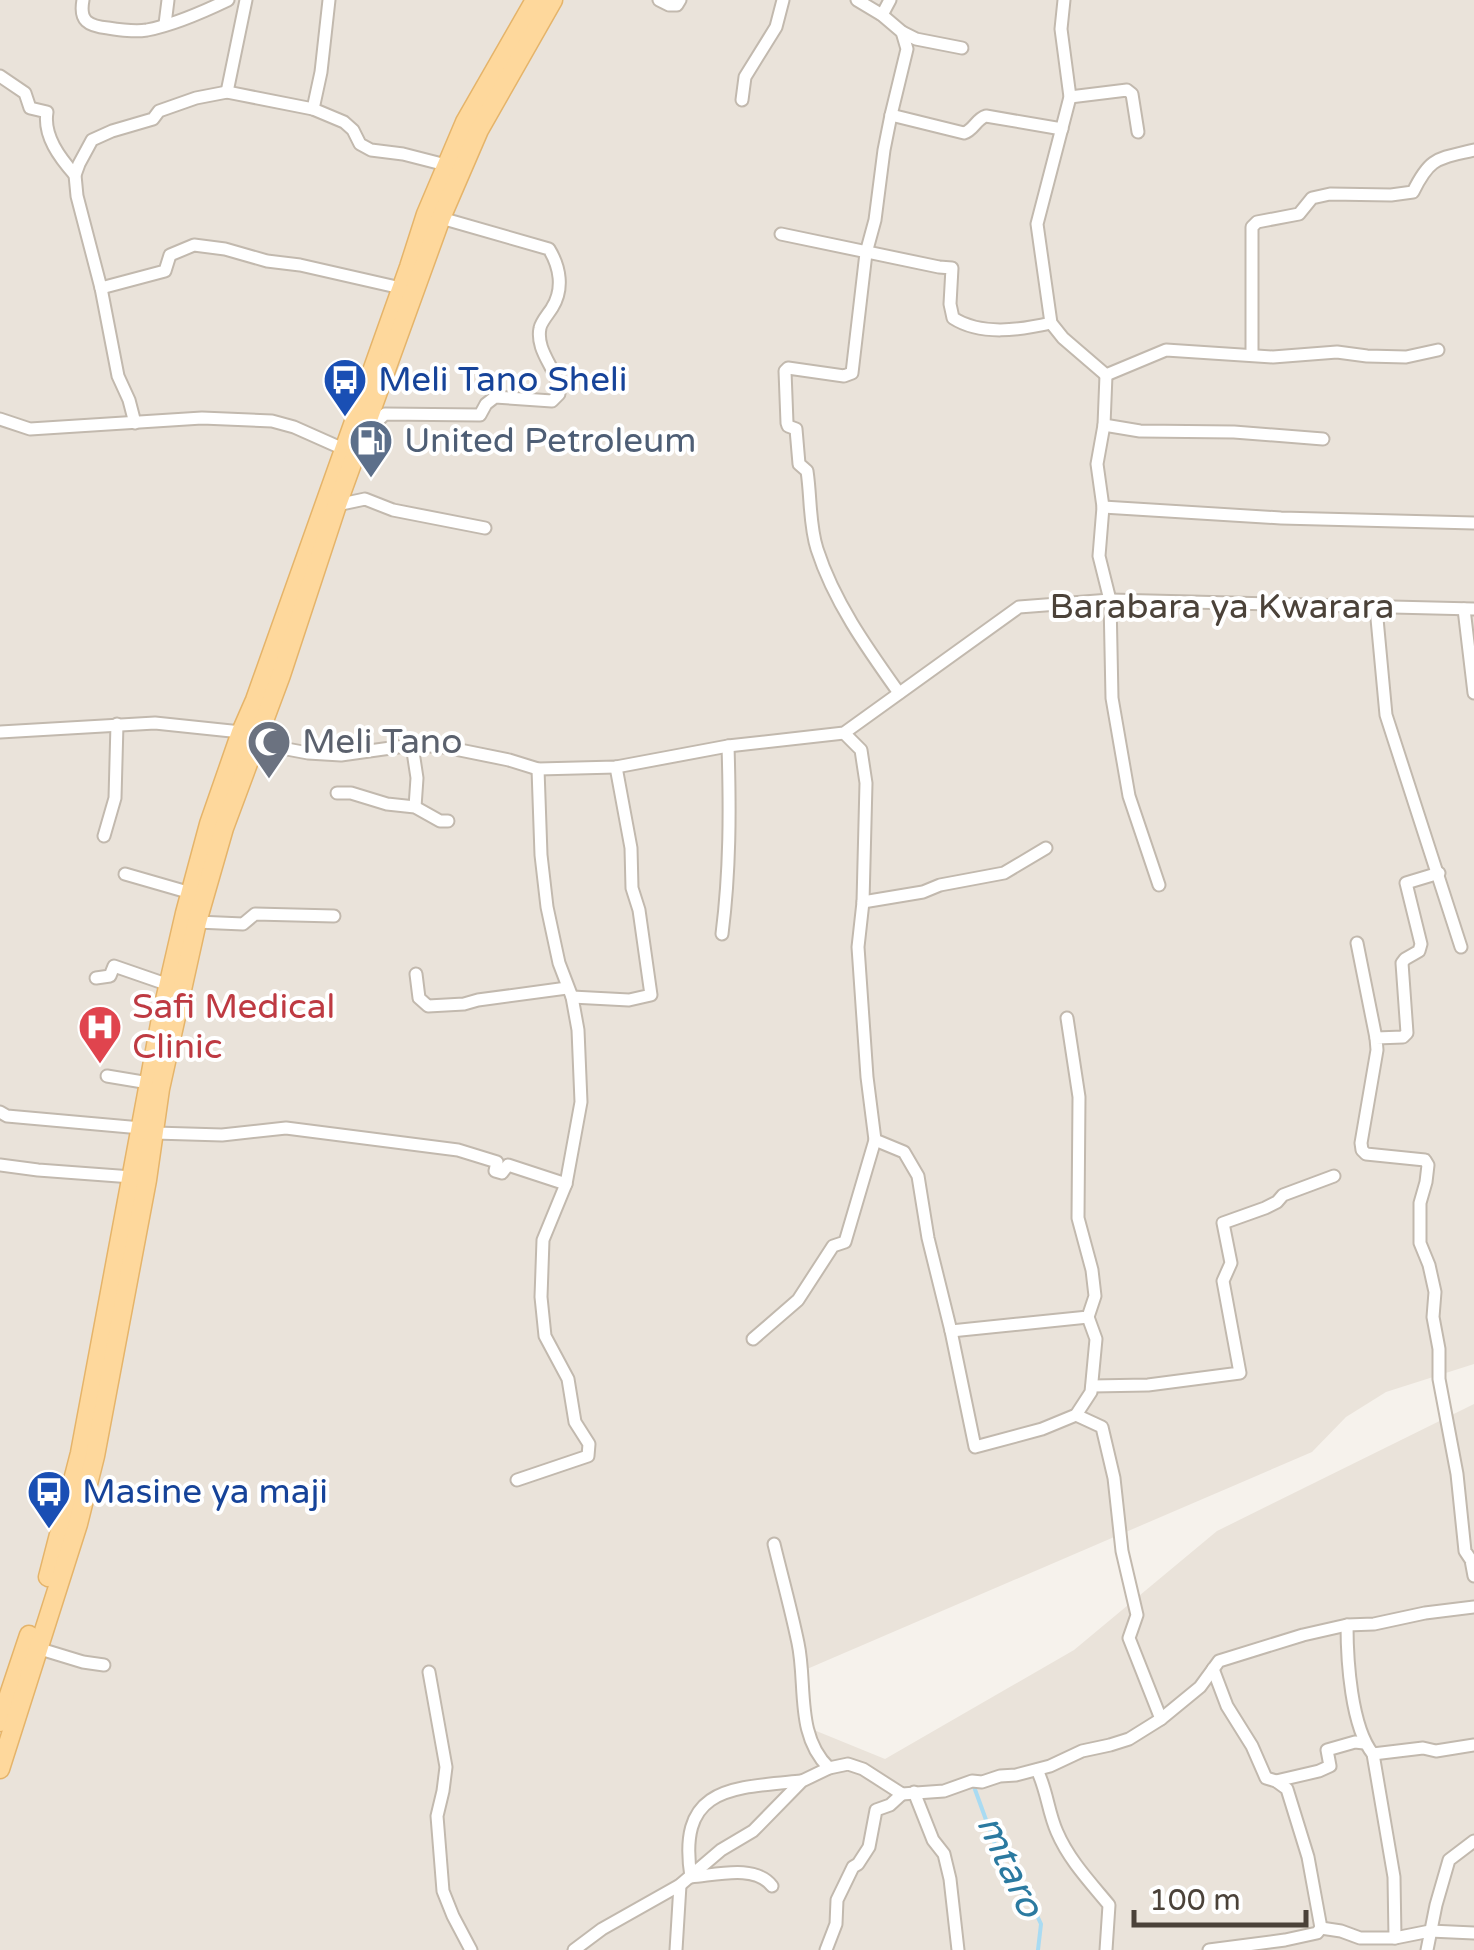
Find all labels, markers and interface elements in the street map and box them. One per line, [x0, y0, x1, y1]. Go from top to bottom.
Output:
bus stop icon: Meli Tano Sheli [322, 357, 368, 418]
place label: Meli Tano Sheli [378, 359, 627, 401]
fuel station icon: United Petroleum [348, 418, 394, 479]
place label: United Petroleum [404, 420, 696, 462]
street label: Barabara ya Kwarara [1049, 586, 1395, 628]
mosque icon: Meli Tano [246, 719, 292, 780]
place label: Meli Tano [302, 721, 462, 763]
place label: Safi Medical Clinic [132, 986, 335, 1068]
hospital icon: Safi Medical Clinic [77, 1004, 123, 1065]
bus stop icon: Masine ya maji [26, 1469, 72, 1530]
place label: Masine ya maji [82, 1471, 328, 1513]
water label: mtaro [966, 1808, 1054, 1926]
scale bar [1134, 1865, 1306, 1927]
text: 100 m [1149, 1882, 1241, 1919]

